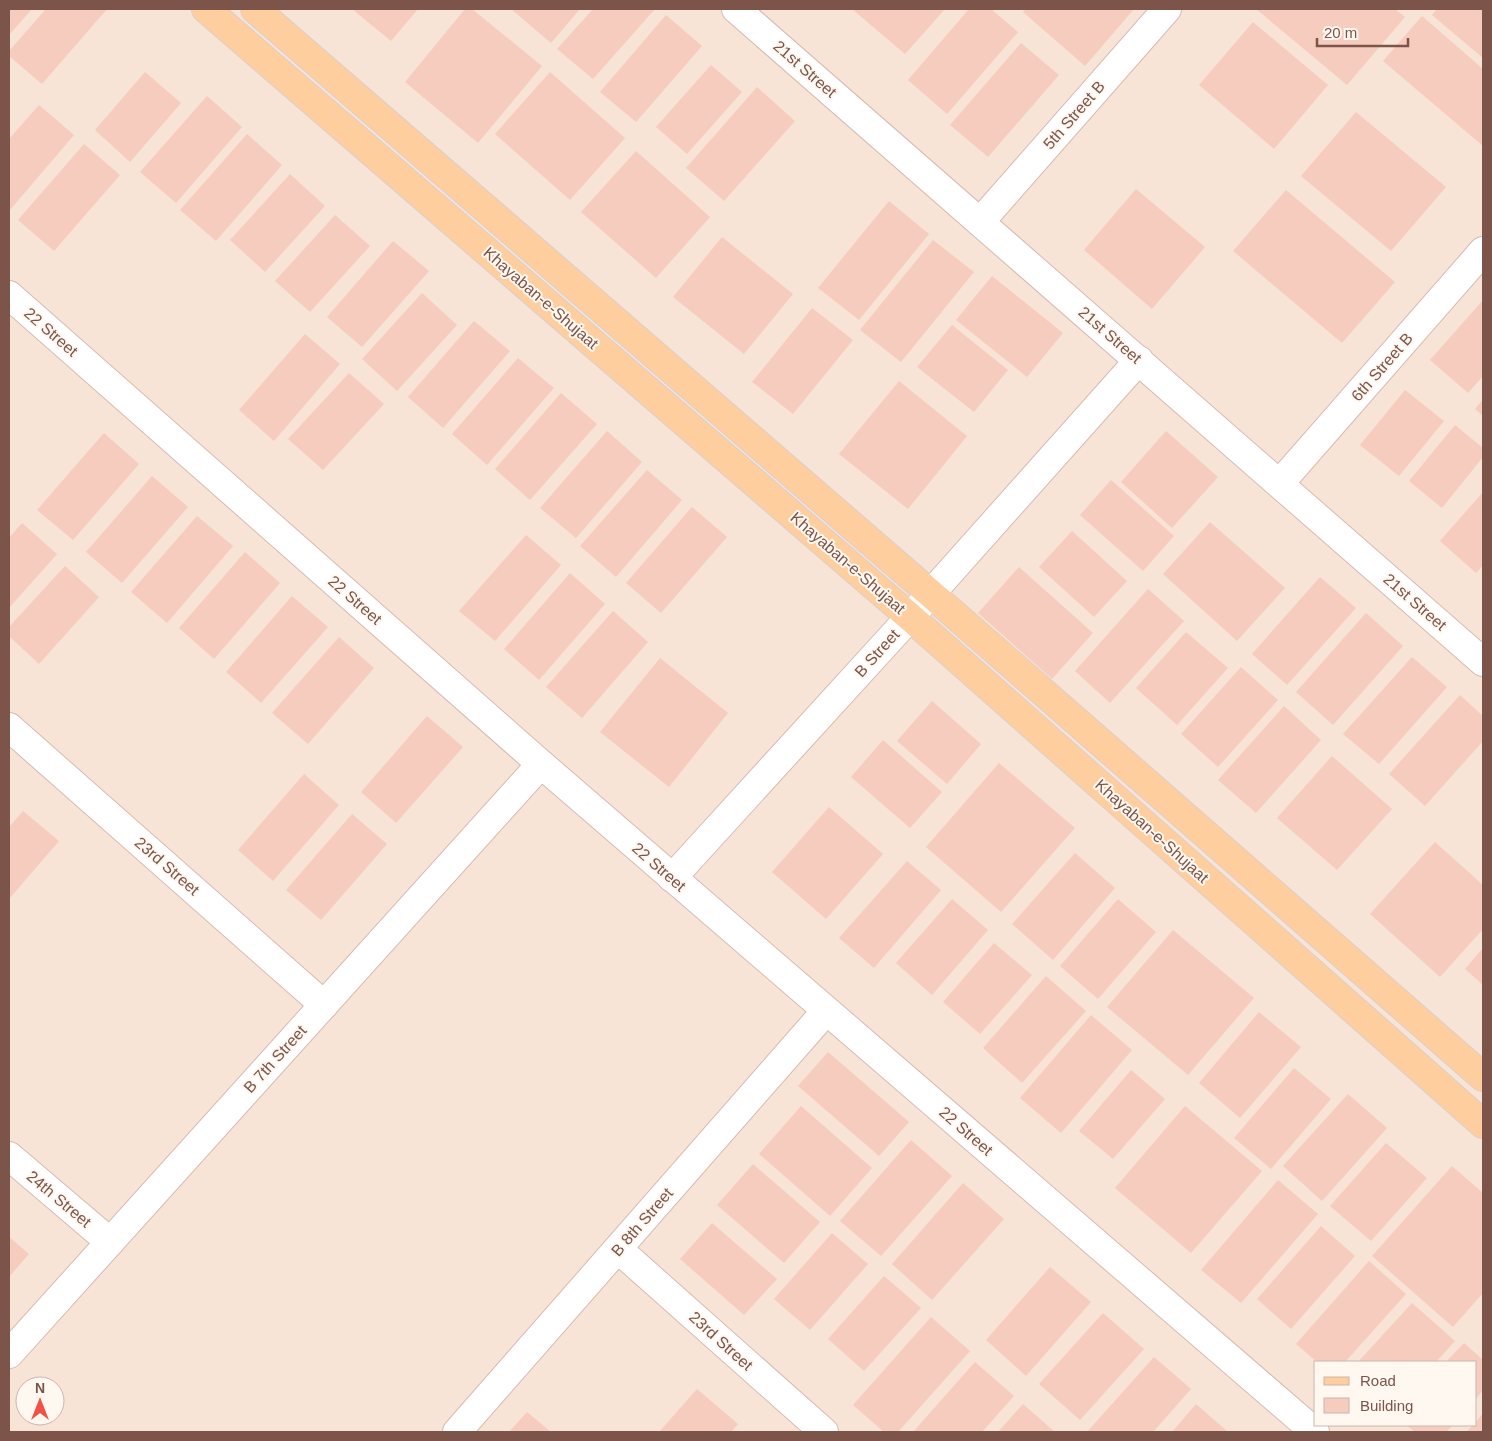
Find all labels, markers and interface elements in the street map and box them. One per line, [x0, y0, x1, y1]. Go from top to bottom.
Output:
scale bar [1317, 15, 1408, 47]
text: 20 m [1324, 24, 1357, 41]
street label: 21st Street [770, 37, 840, 101]
street label: 5th Street B [1040, 78, 1108, 152]
street label: Khayaban-e-Shujaat [480, 244, 602, 353]
street label: 21st Street [1075, 303, 1145, 367]
street label: 22 Street [21, 304, 81, 360]
street label: 6th Street B [1348, 330, 1416, 404]
street label: Khayaban-e-Shujaat [787, 509, 909, 618]
street label: 21st Street [1380, 570, 1450, 634]
street label: 22 Street [325, 572, 385, 628]
street label: B Street [851, 625, 903, 680]
street label: Khayaban-e-Shujaat [1092, 776, 1212, 886]
street label: 23rd Street [132, 834, 203, 899]
street label: 22 Street [629, 839, 689, 895]
street label: B 7th Street [240, 1022, 310, 1096]
street label: 22 Street [936, 1103, 996, 1159]
street label: 24th Street [24, 1167, 95, 1231]
street label: B 8th Street [608, 1184, 676, 1259]
street label: 23rd Street [686, 1308, 757, 1374]
legend [1314, 1361, 1477, 1426]
text: Road [1360, 1372, 1396, 1389]
north arrow [15, 1376, 65, 1426]
text: N [35, 1380, 45, 1396]
text: Building [1360, 1397, 1413, 1414]

